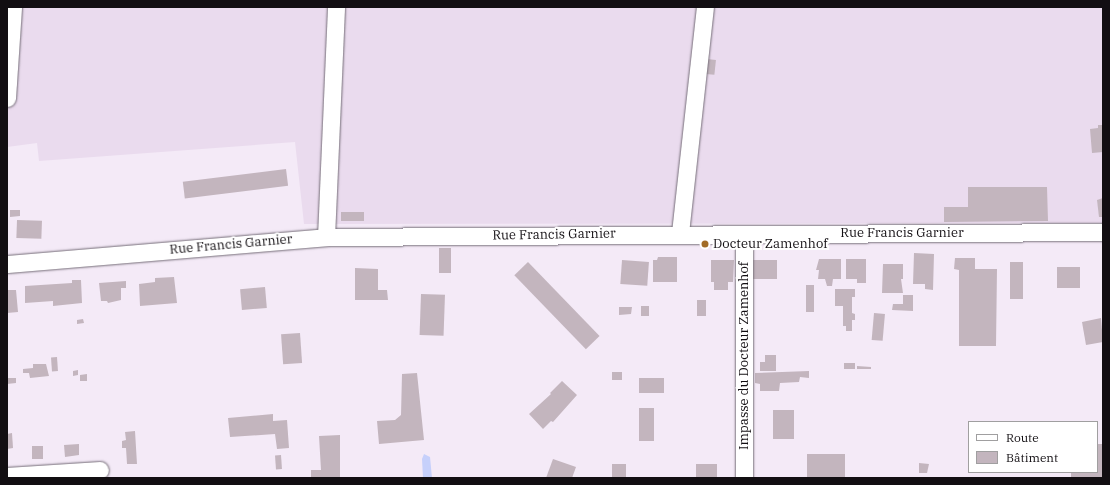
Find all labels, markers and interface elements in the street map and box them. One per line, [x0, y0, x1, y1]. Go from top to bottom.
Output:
street label: Rue Francis Garnier [840, 225, 964, 241]
street label: Rue Francis Garnier [492, 226, 616, 244]
street label: Rue Francis Garnier [169, 232, 293, 258]
place label: Docteur Zamenhof [713, 236, 828, 252]
marker: Docteur Zamenhof [700, 239, 710, 249]
street label: Impasse du Docteur Zamenhof [736, 262, 752, 450]
legend [968, 421, 1098, 473]
text: Route [1006, 430, 1039, 445]
text: Bâtiment [1006, 450, 1058, 465]

